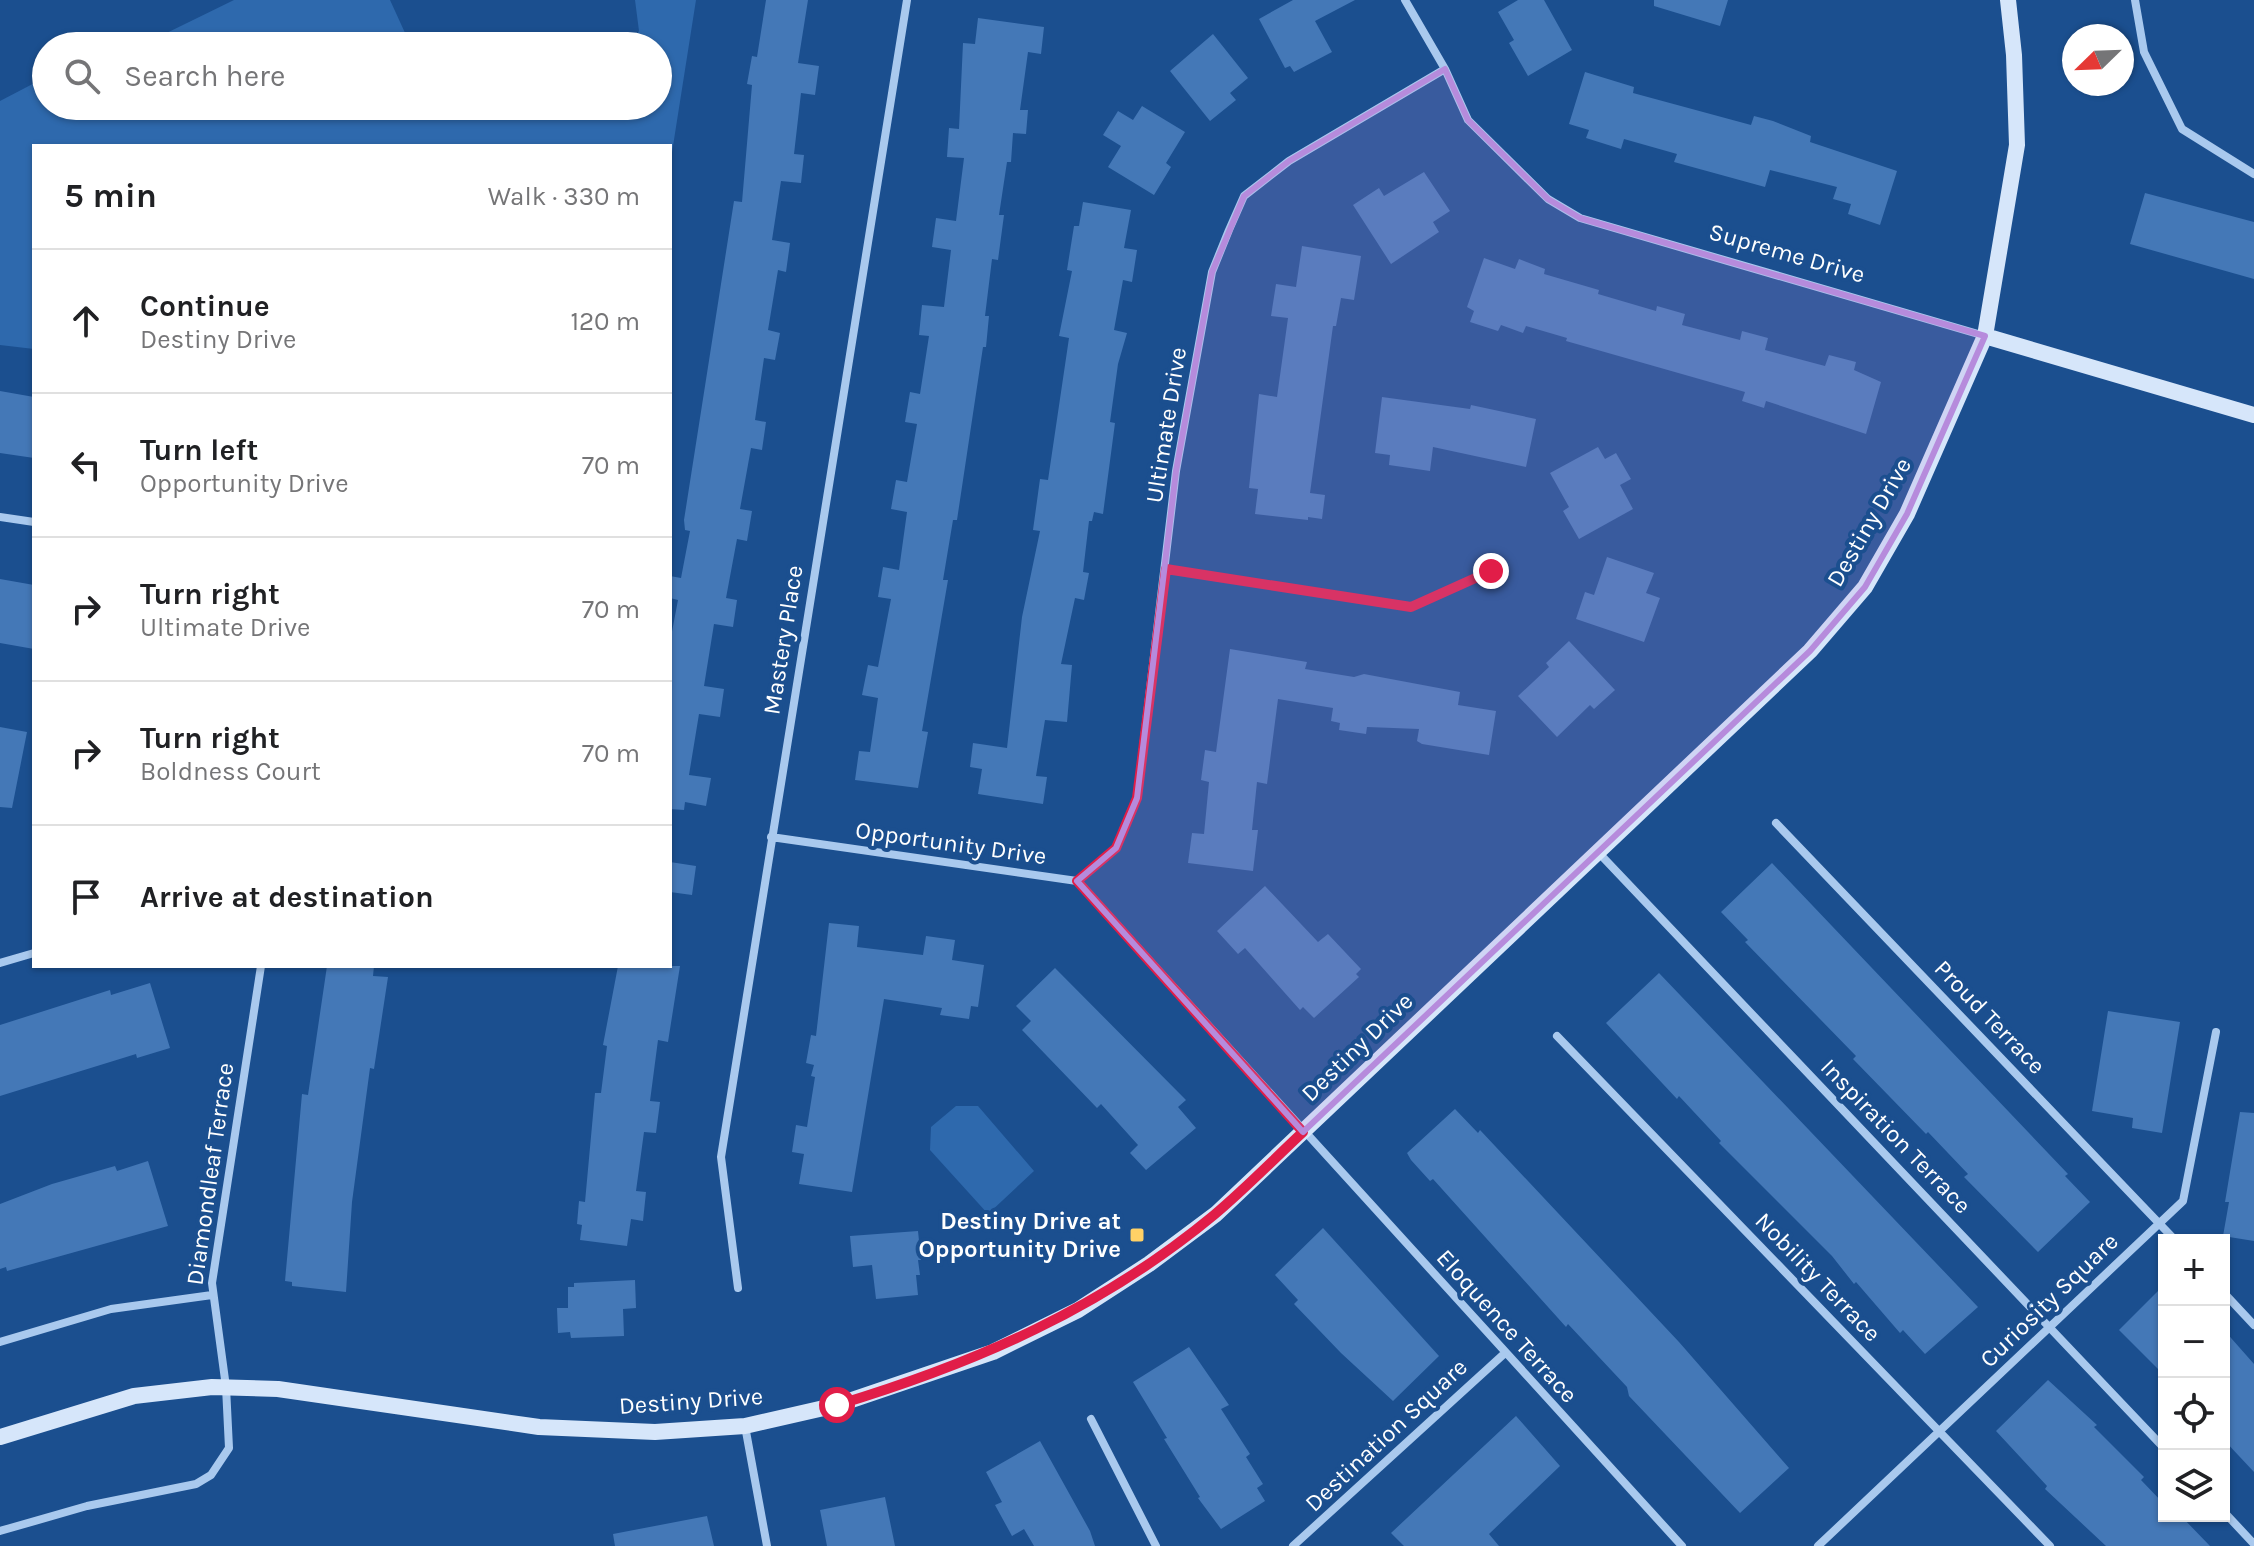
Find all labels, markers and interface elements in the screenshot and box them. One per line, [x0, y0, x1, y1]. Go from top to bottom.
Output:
north arrow [2062, 24, 2134, 96]
search box [32, 32, 672, 120]
icon: search [60, 54, 104, 98]
text: Search here [124, 58, 285, 94]
text: 5 min [64, 176, 157, 216]
text: Walk · 330 m [488, 181, 640, 212]
street label: Supreme Drive [1706, 217, 1868, 289]
text: Continue [140, 288, 270, 324]
icon: ahead [64, 299, 108, 343]
text: 120 m [570, 306, 640, 337]
text: Destiny Drive [140, 324, 296, 355]
street label: Ultimate Drive [1140, 345, 1192, 505]
text: Turn left [140, 432, 258, 468]
icon: left [64, 443, 108, 487]
text: 70 m [582, 450, 640, 481]
street label: Destiny Drive [1821, 452, 1917, 592]
text: Opportunity Drive [140, 468, 349, 499]
route end [1473, 553, 1509, 589]
street label: Mastery Place [757, 563, 809, 717]
text: Turn right [140, 576, 280, 612]
icon: right [64, 587, 108, 631]
text: 70 m [582, 594, 640, 625]
text: Ultimate Drive [140, 612, 310, 643]
text: Turn right [140, 720, 280, 756]
icon: right [64, 731, 108, 775]
text: 70 m [582, 738, 640, 769]
text: Boldness Court [140, 756, 321, 787]
street label: Opportunity Drive [854, 816, 1048, 870]
icon: arrive [64, 875, 108, 919]
text: Arrive at destination [140, 879, 434, 915]
street label: Proud Terrace [1929, 954, 2051, 1080]
street label: Destiny Drive [1295, 987, 1419, 1107]
street label: Inspiration Terrace [1815, 1053, 1977, 1219]
street label: Diamondleaf Terrace [181, 1061, 239, 1287]
place label: Destiny Drive at Opportunity Drive [918, 1207, 1121, 1263]
street label: Nobility Terrace [1749, 1207, 1887, 1347]
marker: Destiny Drive at Opportunity Drive [1128, 1226, 1146, 1244]
street label: Curiosity Square [1974, 1227, 2124, 1373]
map controls [2158, 1234, 2230, 1522]
button: + [2158, 1234, 2230, 1306]
street label: Eloquence Terrace [1431, 1243, 1583, 1409]
button: − [2158, 1306, 2230, 1378]
street label: Destination Square [1299, 1353, 1473, 1517]
button: locate [2158, 1378, 2230, 1450]
street label: Destiny Drive [618, 1382, 764, 1420]
route start [819, 1387, 855, 1423]
button: layers [2158, 1450, 2230, 1522]

